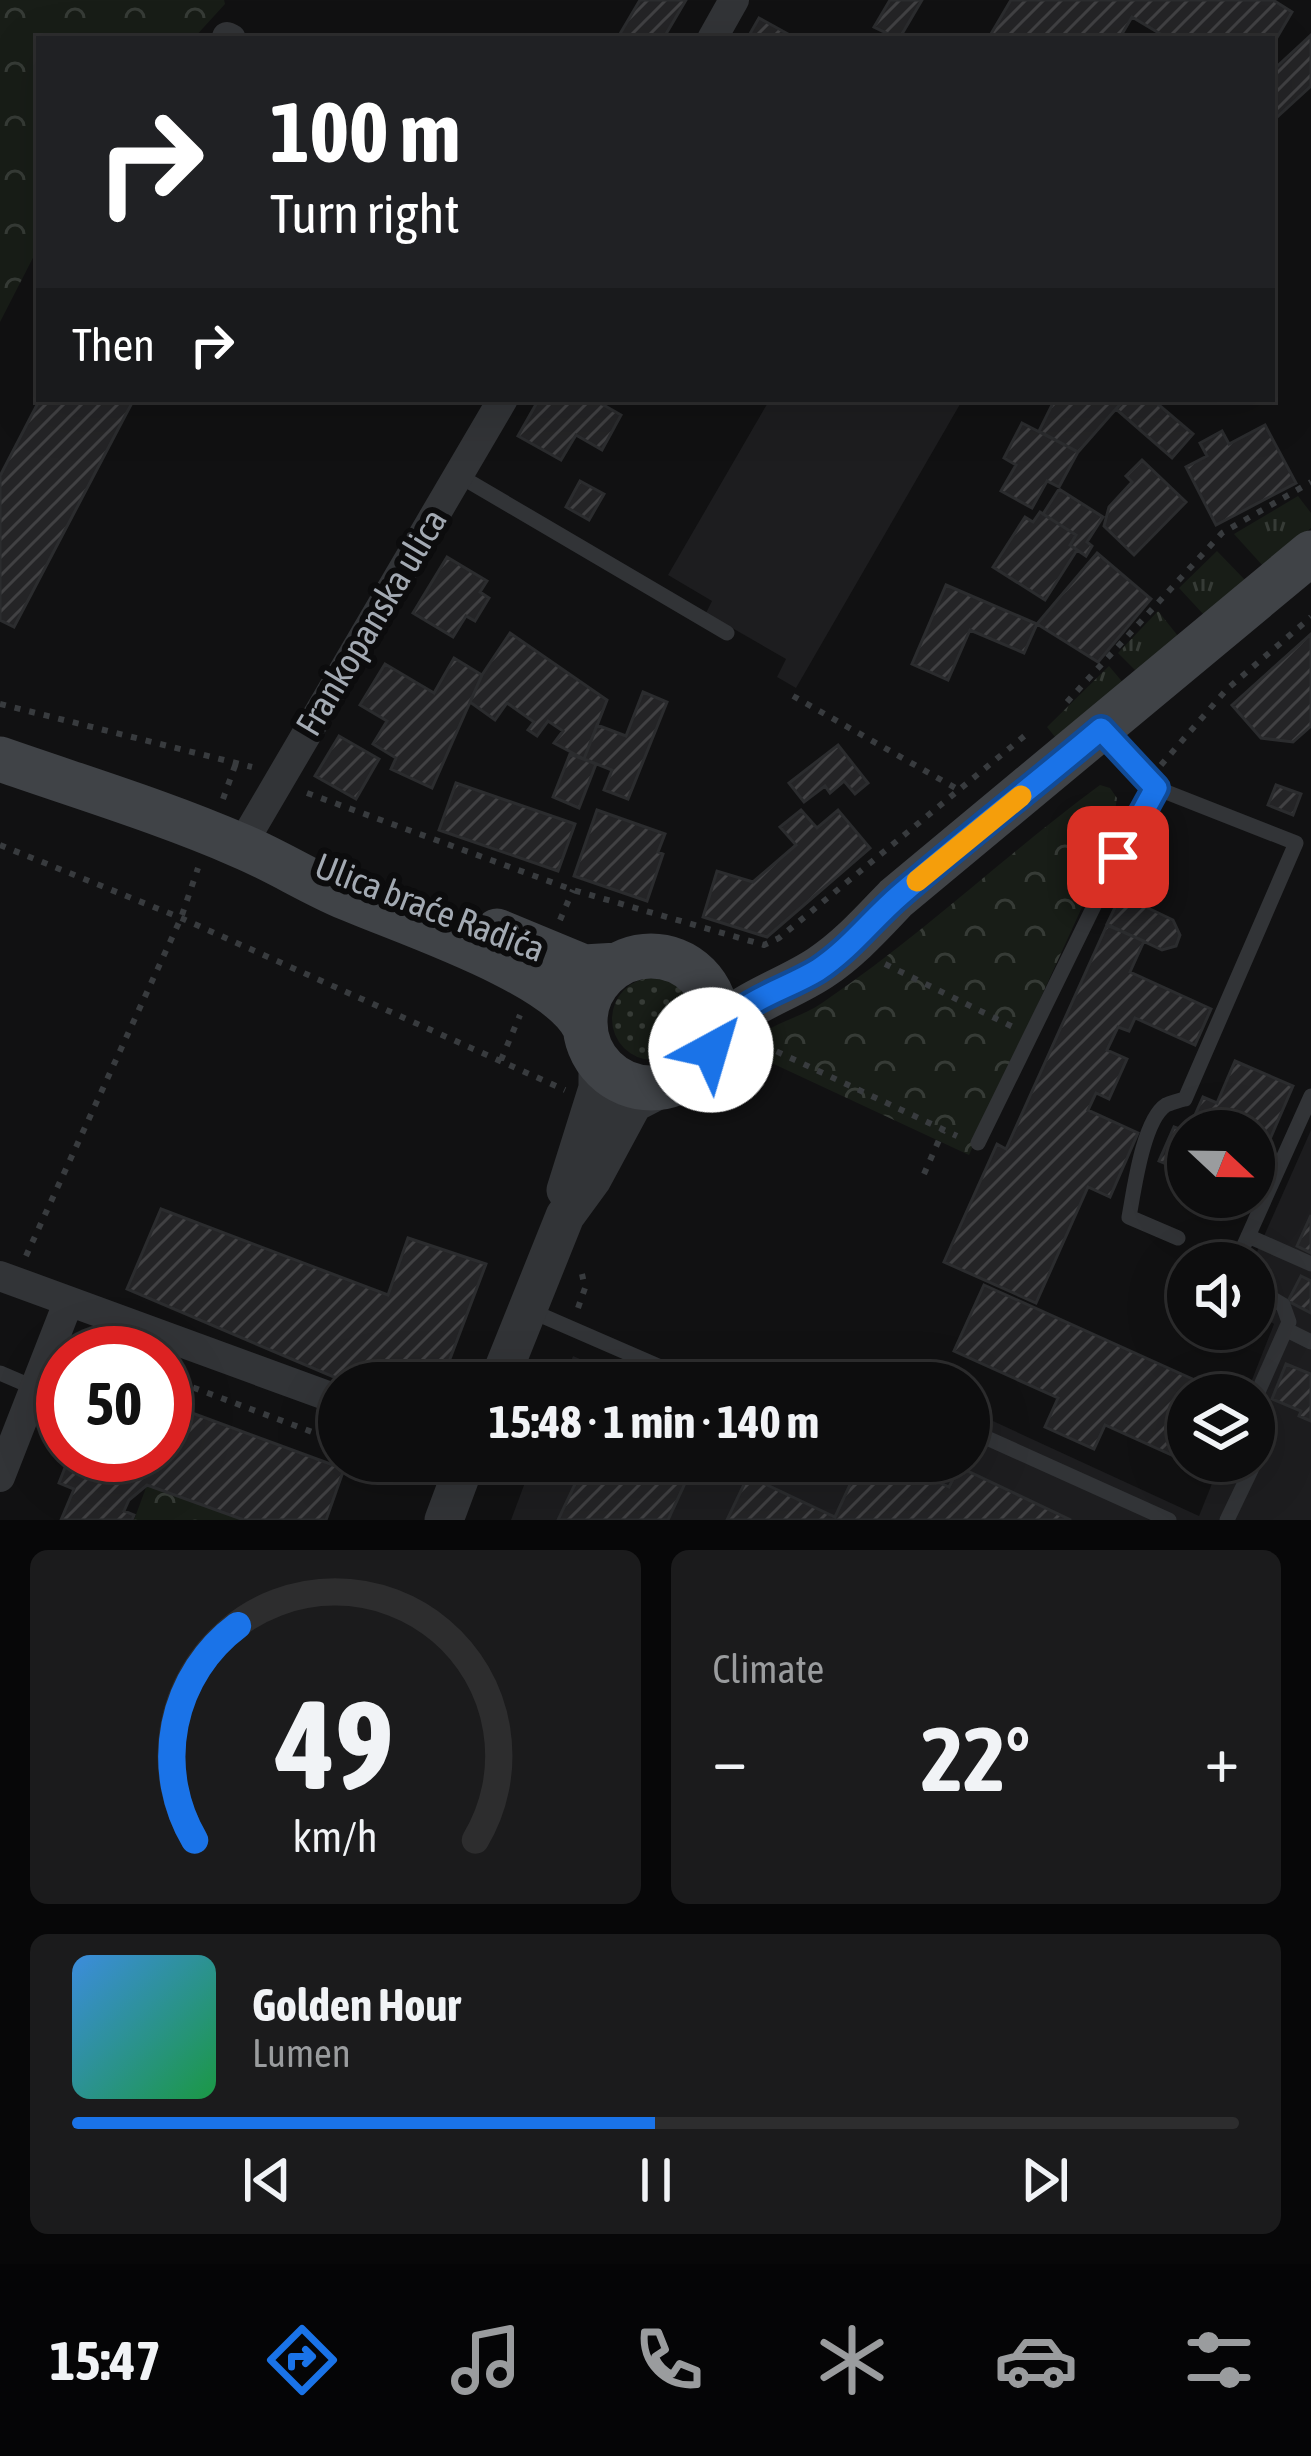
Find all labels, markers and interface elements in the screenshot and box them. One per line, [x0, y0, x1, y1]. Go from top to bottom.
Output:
icon: right [72, 84, 228, 240]
text: 100 m [270, 84, 460, 180]
text: Turn right [270, 183, 460, 244]
icon: right [179, 312, 245, 378]
text: Then [72, 319, 155, 371]
street label: Frankopanska ulica [287, 501, 455, 743]
pin [1067, 806, 1169, 908]
icon: arrive [1085, 824, 1151, 890]
street label: Ulica braće Radića [309, 844, 551, 970]
position arrow [648, 987, 774, 1113]
north arrow [1167, 1110, 1275, 1218]
map controls [1167, 1110, 1275, 1482]
button: sound [1167, 1242, 1275, 1350]
speed limit sign: 50 [36, 1326, 192, 1482]
button: layers [1167, 1374, 1275, 1482]
text: 15:48 · 1 min · 140 m [489, 1396, 819, 1448]
text: Climate [713, 1647, 824, 1691]
text: 49 [276, 1672, 394, 1815]
text: 22° [921, 1707, 1030, 1810]
text: − [713, 1720, 747, 1796]
text: + [1205, 1720, 1239, 1796]
text: km/h [293, 1812, 378, 1861]
text: Golden Hour [252, 1979, 461, 2031]
text: Lumen [252, 2031, 351, 2075]
icon: previous [234, 2147, 300, 2213]
icon: pause [623, 2147, 689, 2213]
icon: next [1012, 2147, 1078, 2213]
icon: directions [260, 2318, 344, 2402]
icon: music [444, 2318, 528, 2402]
icon: phone [627, 2318, 711, 2402]
icon: climate [810, 2318, 894, 2402]
icon: car [994, 2318, 1078, 2402]
icon: filters [1177, 2318, 1261, 2402]
text: 15:47 [50, 2330, 161, 2391]

